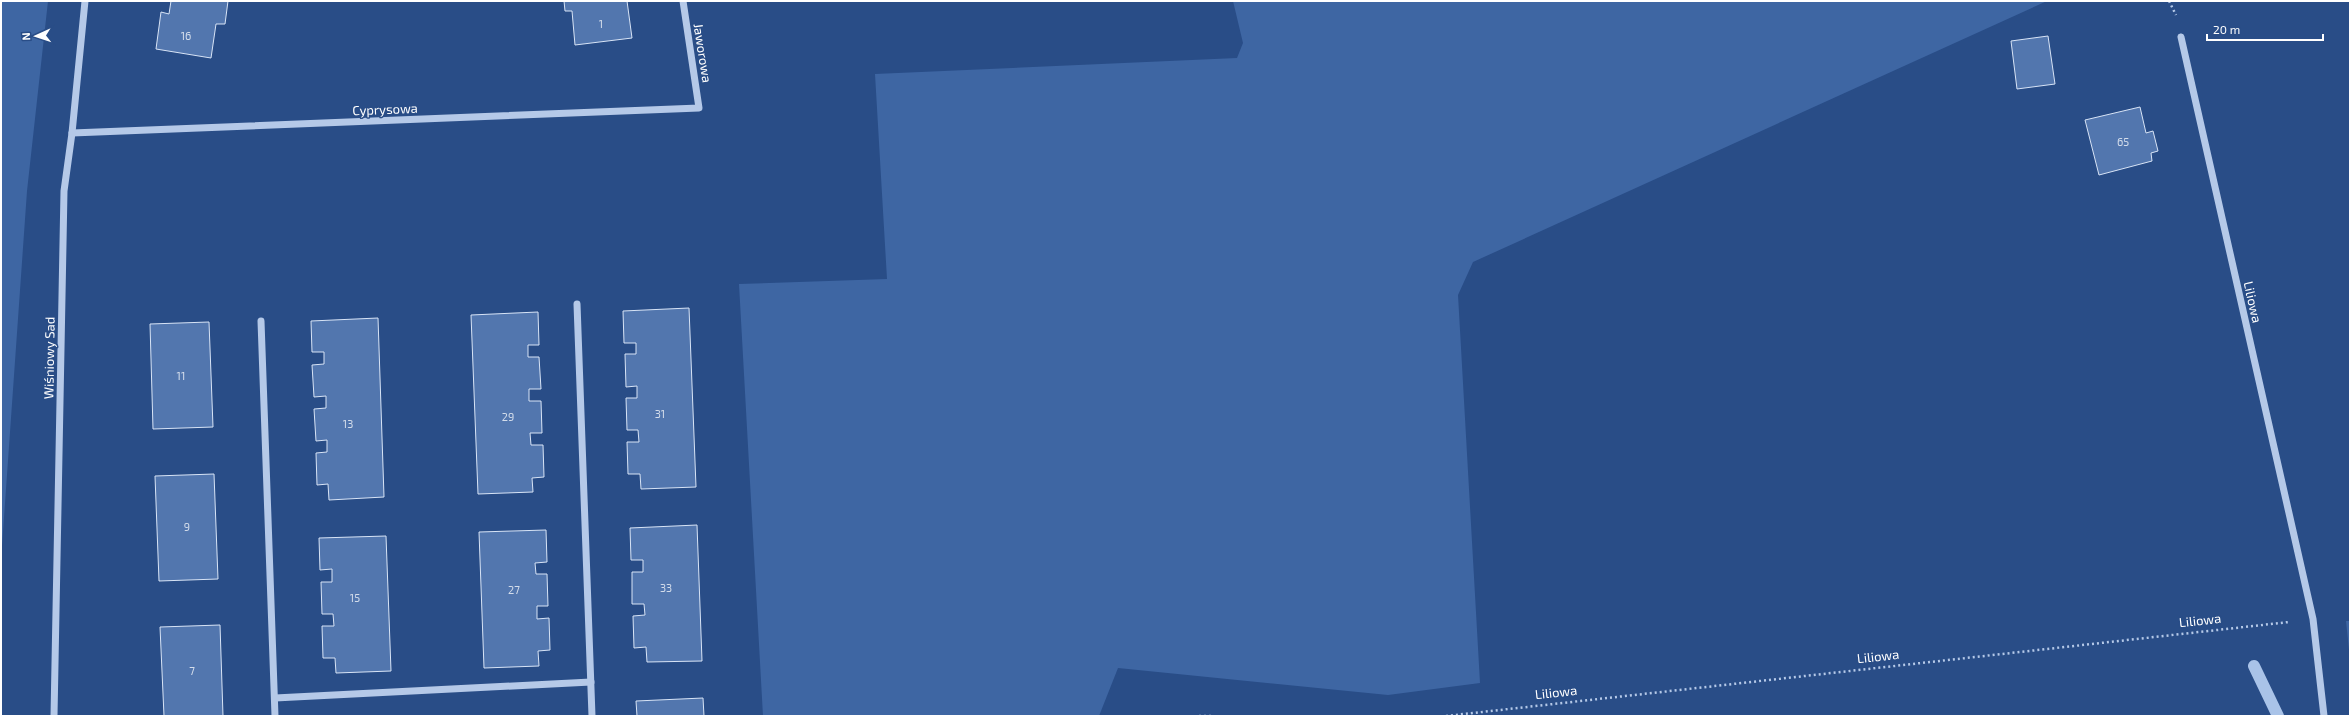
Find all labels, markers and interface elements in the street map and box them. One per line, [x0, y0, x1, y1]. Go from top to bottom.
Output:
north arrow [16, 16, 56, 56]
scale bar [2207, 16, 2323, 42]
house number: 1 [599, 17, 603, 30]
street label: Jaworowa [690, 22, 716, 84]
text: 20 m [2213, 22, 2240, 36]
house number: 16 [181, 29, 191, 42]
text: N [19, 32, 32, 41]
street label: Cyprysowa [352, 100, 418, 118]
house number: 65 [2117, 135, 2129, 148]
street label: Liliowa [2240, 280, 2266, 324]
street label: Wiśniowy Sad [40, 317, 58, 399]
house number: 11 [177, 369, 185, 382]
house number: 31 [655, 407, 665, 420]
house number: 29 [502, 410, 514, 423]
house number: 13 [343, 417, 353, 430]
house number: 9 [184, 520, 190, 533]
house number: 33 [660, 581, 672, 594]
house number: 27 [508, 583, 520, 596]
house number: 15 [350, 591, 360, 604]
street label: Liliowa [2178, 610, 2222, 630]
street label: Liliowa [1856, 646, 1900, 666]
house number: 7 [189, 664, 195, 677]
street label: Liliowa [1534, 682, 1578, 702]

